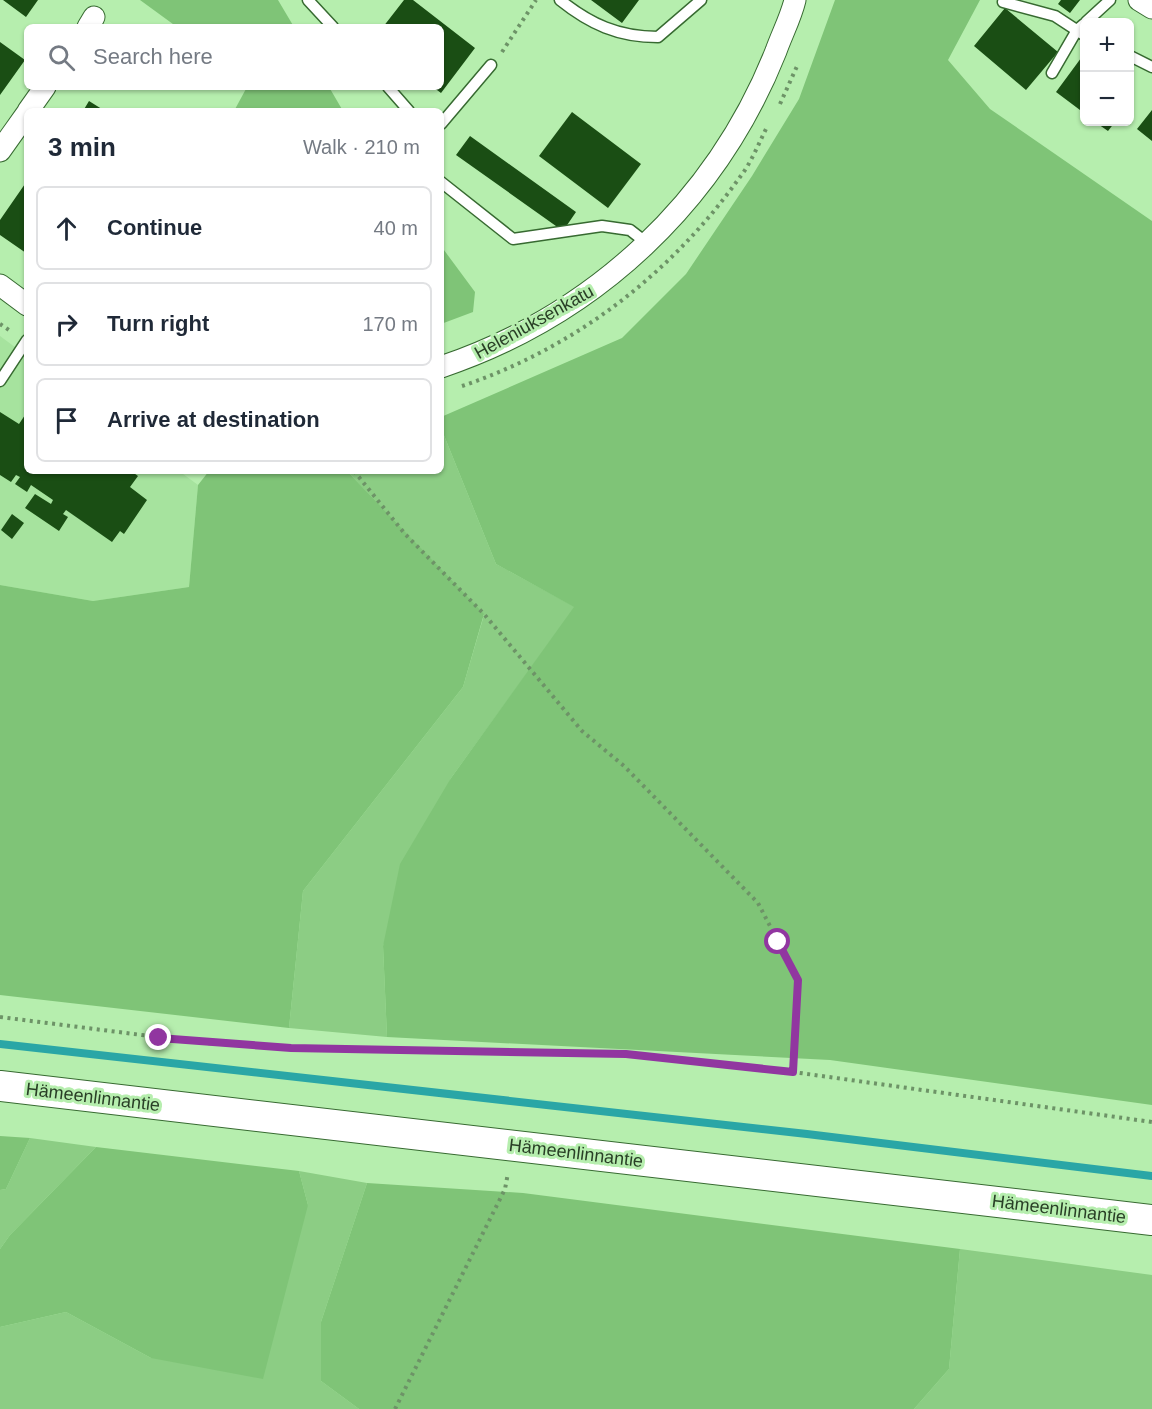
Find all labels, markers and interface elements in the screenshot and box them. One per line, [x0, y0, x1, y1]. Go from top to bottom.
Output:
map controls [1080, 18, 1134, 126]
button: + [1080, 18, 1134, 72]
search box [24, 24, 444, 90]
icon: search [45, 41, 78, 74]
text: Search here [93, 44, 213, 69]
button: − [1080, 72, 1134, 126]
text: 3 min [48, 132, 116, 162]
text: Walk · 210 m [303, 136, 420, 158]
icon: ahead [50, 212, 83, 245]
text: Continue [107, 215, 202, 240]
text: 40 m [374, 217, 418, 239]
street label: Heleniuksenkatu [471, 281, 597, 363]
icon: right [50, 308, 83, 341]
text: Turn right [107, 311, 209, 336]
text: 170 m [362, 313, 418, 335]
icon: arrive [50, 404, 83, 437]
text: Arrive at destination [107, 407, 320, 432]
route start [764, 928, 790, 954]
route end [145, 1024, 171, 1050]
street label: Hämeenlinnantie [25, 1079, 161, 1115]
street label: Hämeenlinnantie [508, 1135, 644, 1171]
street label: Hämeenlinnantie [991, 1191, 1127, 1227]

